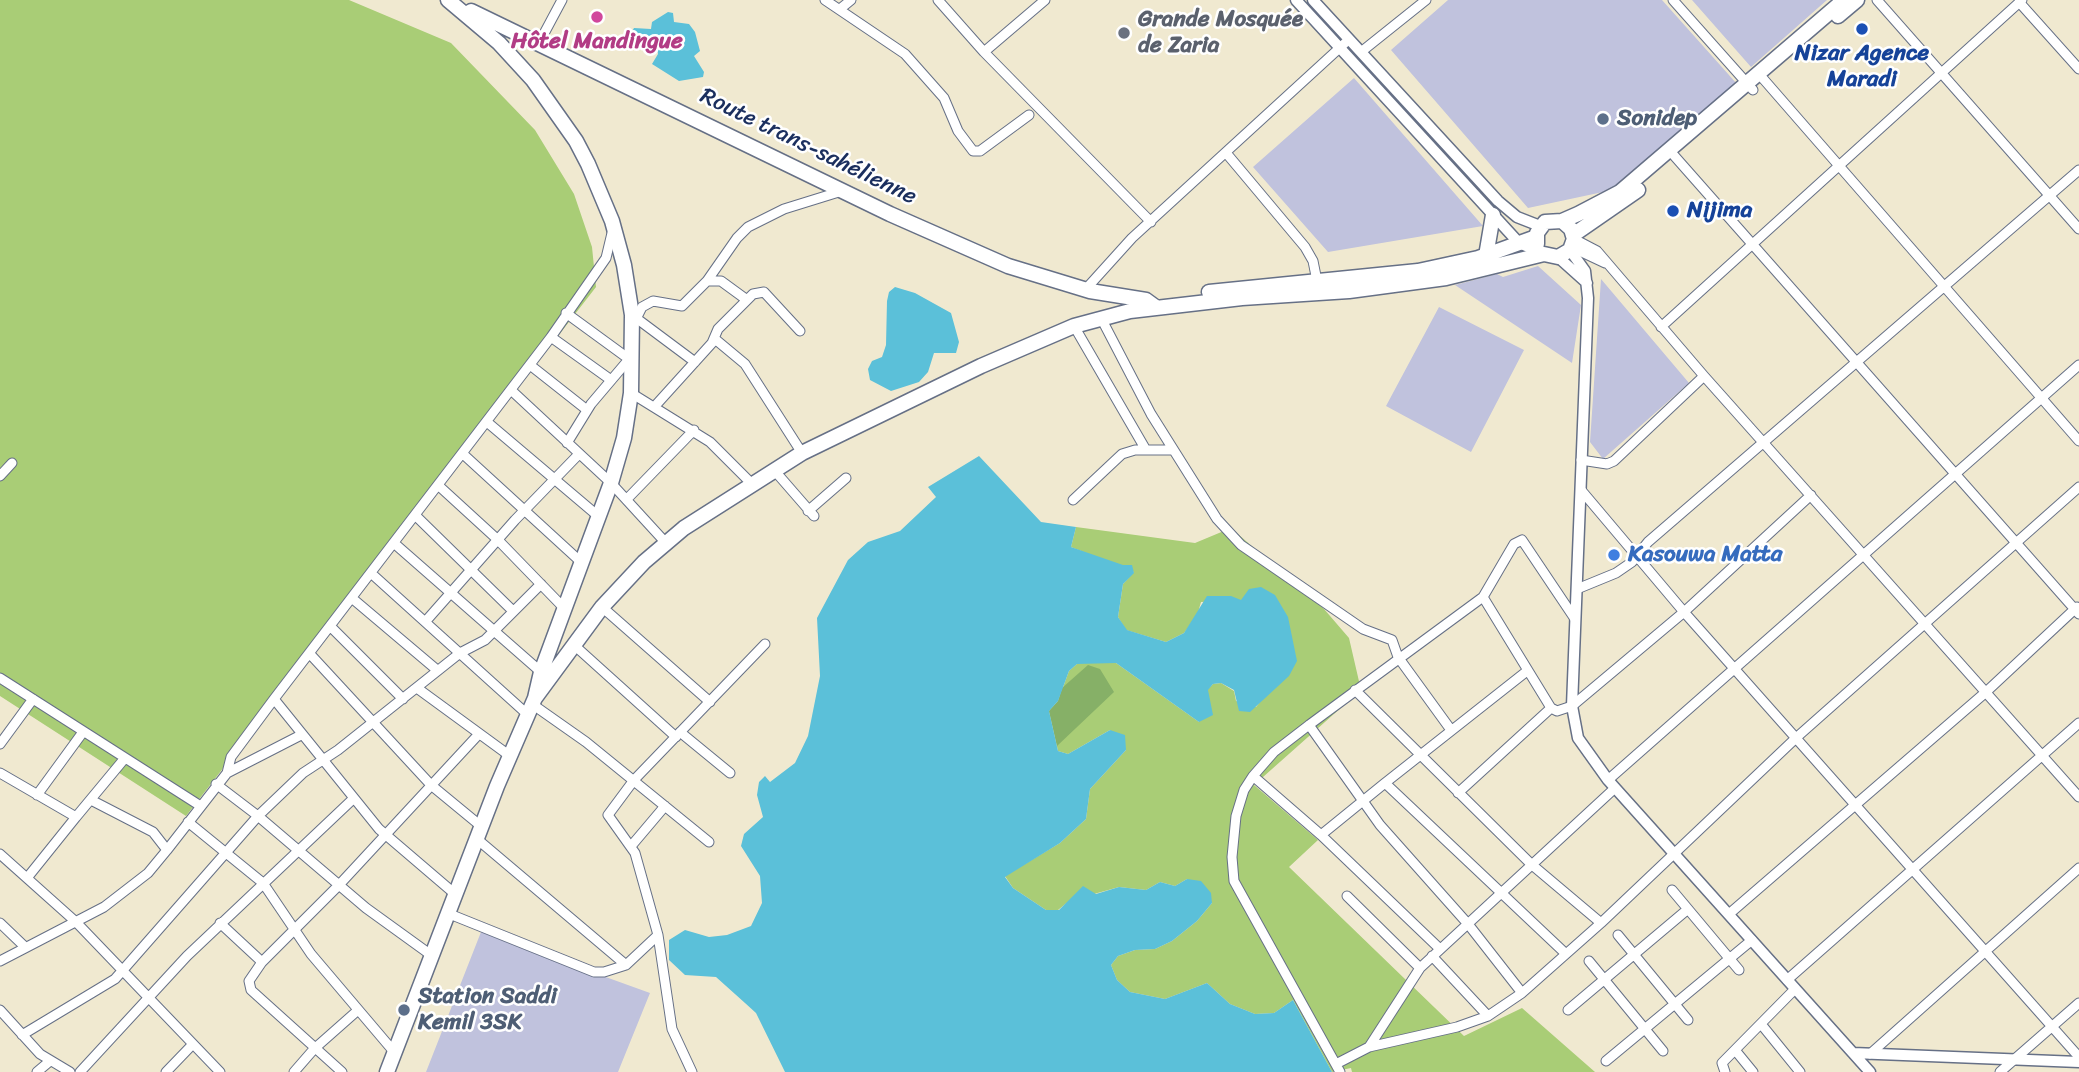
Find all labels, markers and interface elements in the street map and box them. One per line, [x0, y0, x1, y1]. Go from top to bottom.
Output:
place label: Grande Mosquée de Zaria [1138, 6, 1303, 60]
marker: Hôtel Mandingue [589, 9, 605, 25]
marker: Nizar Agence Maradi [1854, 21, 1870, 37]
marker: Grande Mosquée de Zaria [1116, 25, 1132, 41]
place label: Hôtel Mandingue [511, 28, 683, 56]
place label: Nizar Agence Maradi [1795, 40, 1929, 94]
street label: Route trans-sahélienne [695, 83, 921, 211]
place label: Sonidep [1617, 105, 1697, 133]
marker: Sonidep [1595, 111, 1611, 127]
place label: Nijima [1687, 197, 1752, 225]
marker: Nijima [1665, 203, 1681, 219]
place label: Kasouwa Matta [1628, 541, 1782, 569]
marker: Kasouwa Matta [1606, 547, 1622, 563]
place label: Station Saddi Kemil 3SK [418, 983, 557, 1037]
marker: Station Saddi Kemil 3SK [396, 1002, 412, 1018]

